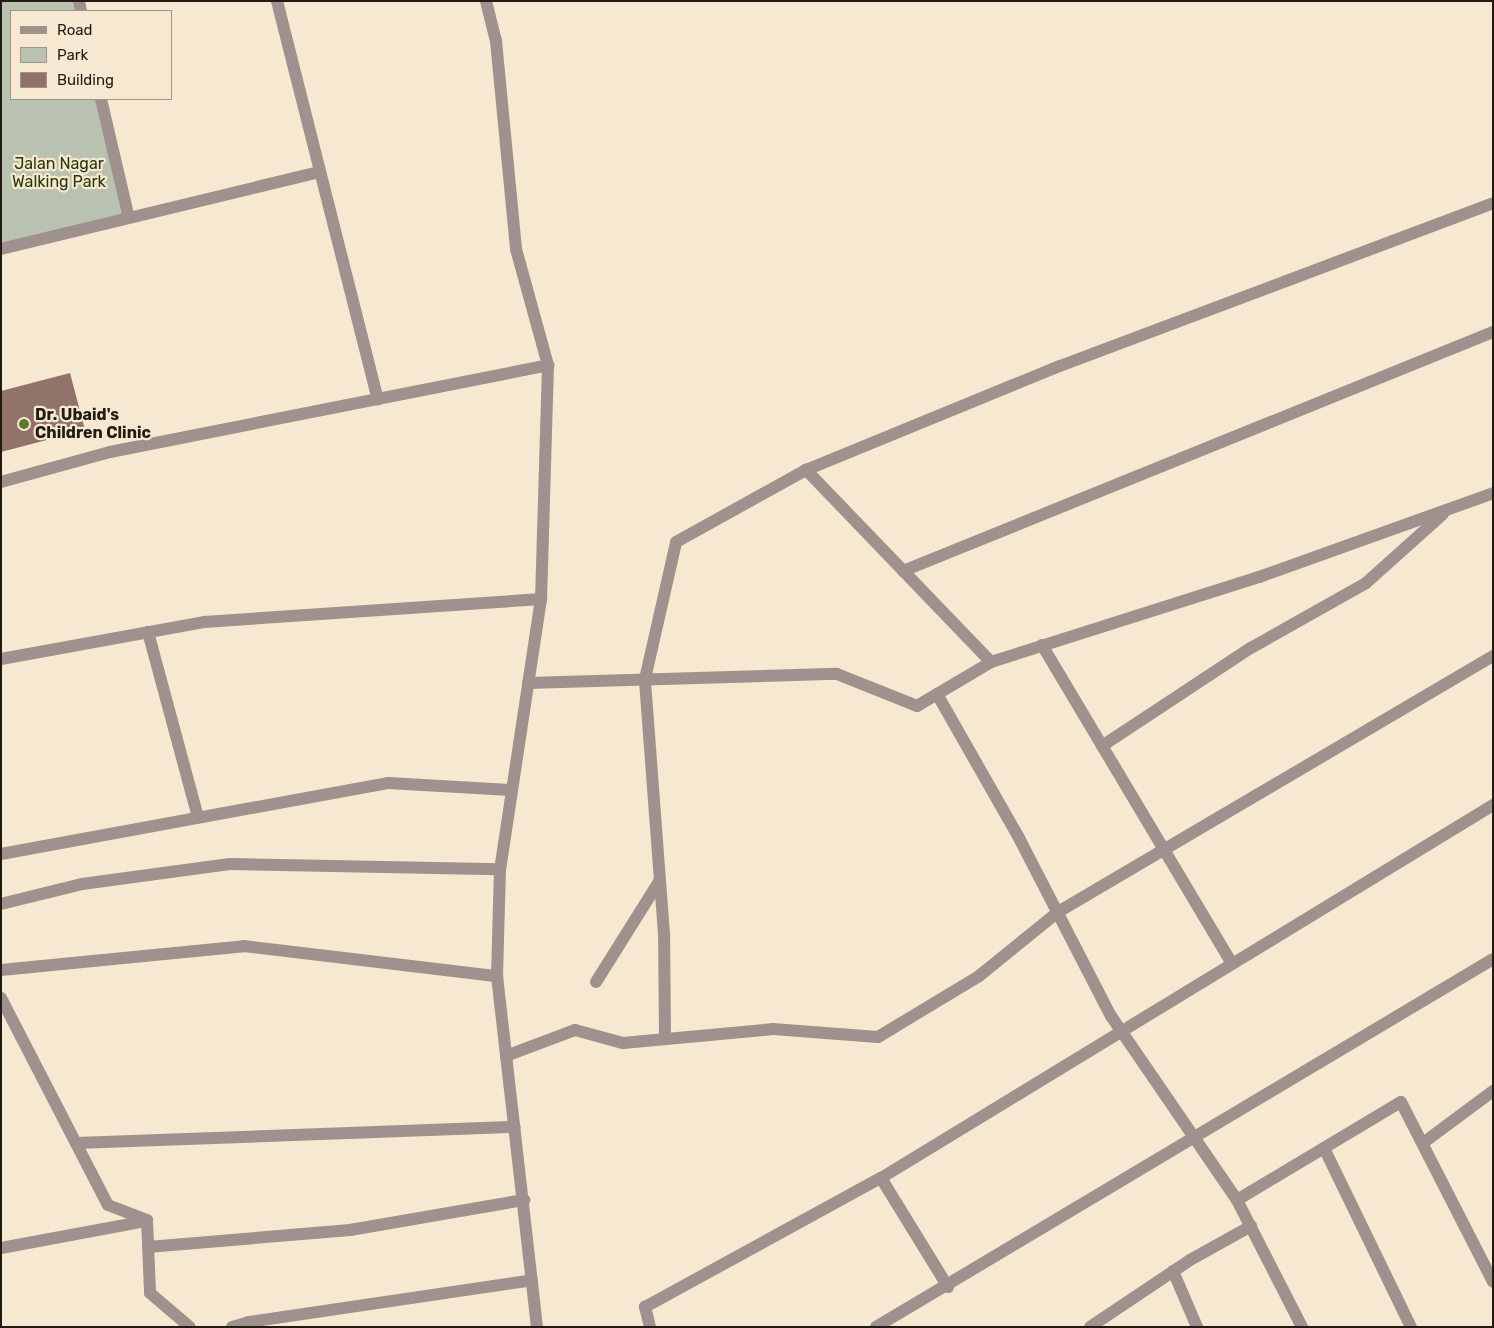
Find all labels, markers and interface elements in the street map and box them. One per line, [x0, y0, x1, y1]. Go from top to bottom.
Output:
legend [10, 10, 172, 100]
text: Road [57, 21, 93, 39]
text: Park [57, 46, 88, 64]
text: Building [57, 71, 114, 89]
park label: Jalan Nagar Walking Park [12, 154, 106, 192]
place label: Dr. Ubaid's Children Clinic [35, 405, 151, 443]
marker: Dr. Ubaid's Children Clinic [17, 417, 31, 431]

